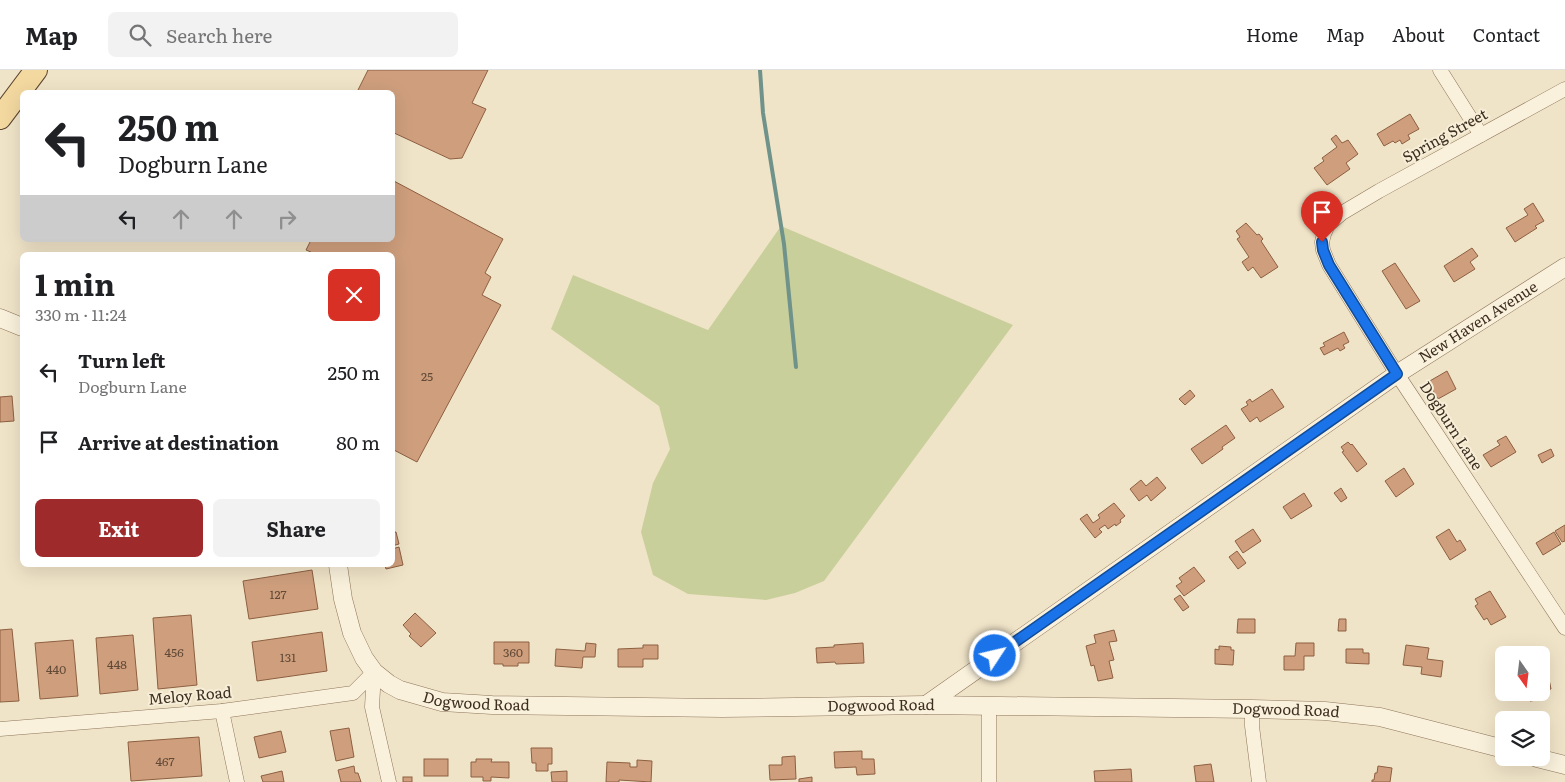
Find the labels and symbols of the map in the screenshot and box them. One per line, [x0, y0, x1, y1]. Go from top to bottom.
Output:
street label: Spring Street [1397, 102, 1491, 168]
pin [1301, 191, 1343, 242]
street label: New Haven Avenue [1413, 274, 1542, 368]
house number: 25 [421, 367, 433, 385]
street label: Dogburn Lane [1415, 376, 1490, 474]
house number: 127 [270, 585, 286, 603]
position arrow [968, 629, 1020, 681]
house number: 456 [164, 643, 184, 661]
house number: 360 [503, 643, 523, 661]
north arrow [1495, 646, 1550, 701]
house number: 131 [280, 648, 296, 666]
house number: 448 [107, 655, 127, 673]
house number: 440 [46, 660, 66, 678]
street label: Meloy Road [147, 679, 233, 710]
street label: Dogwood Road [420, 684, 530, 715]
street label: Dogwood Road [827, 692, 935, 716]
street label: Dogwood Road [1232, 696, 1341, 723]
house number: 467 [155, 752, 175, 770]

